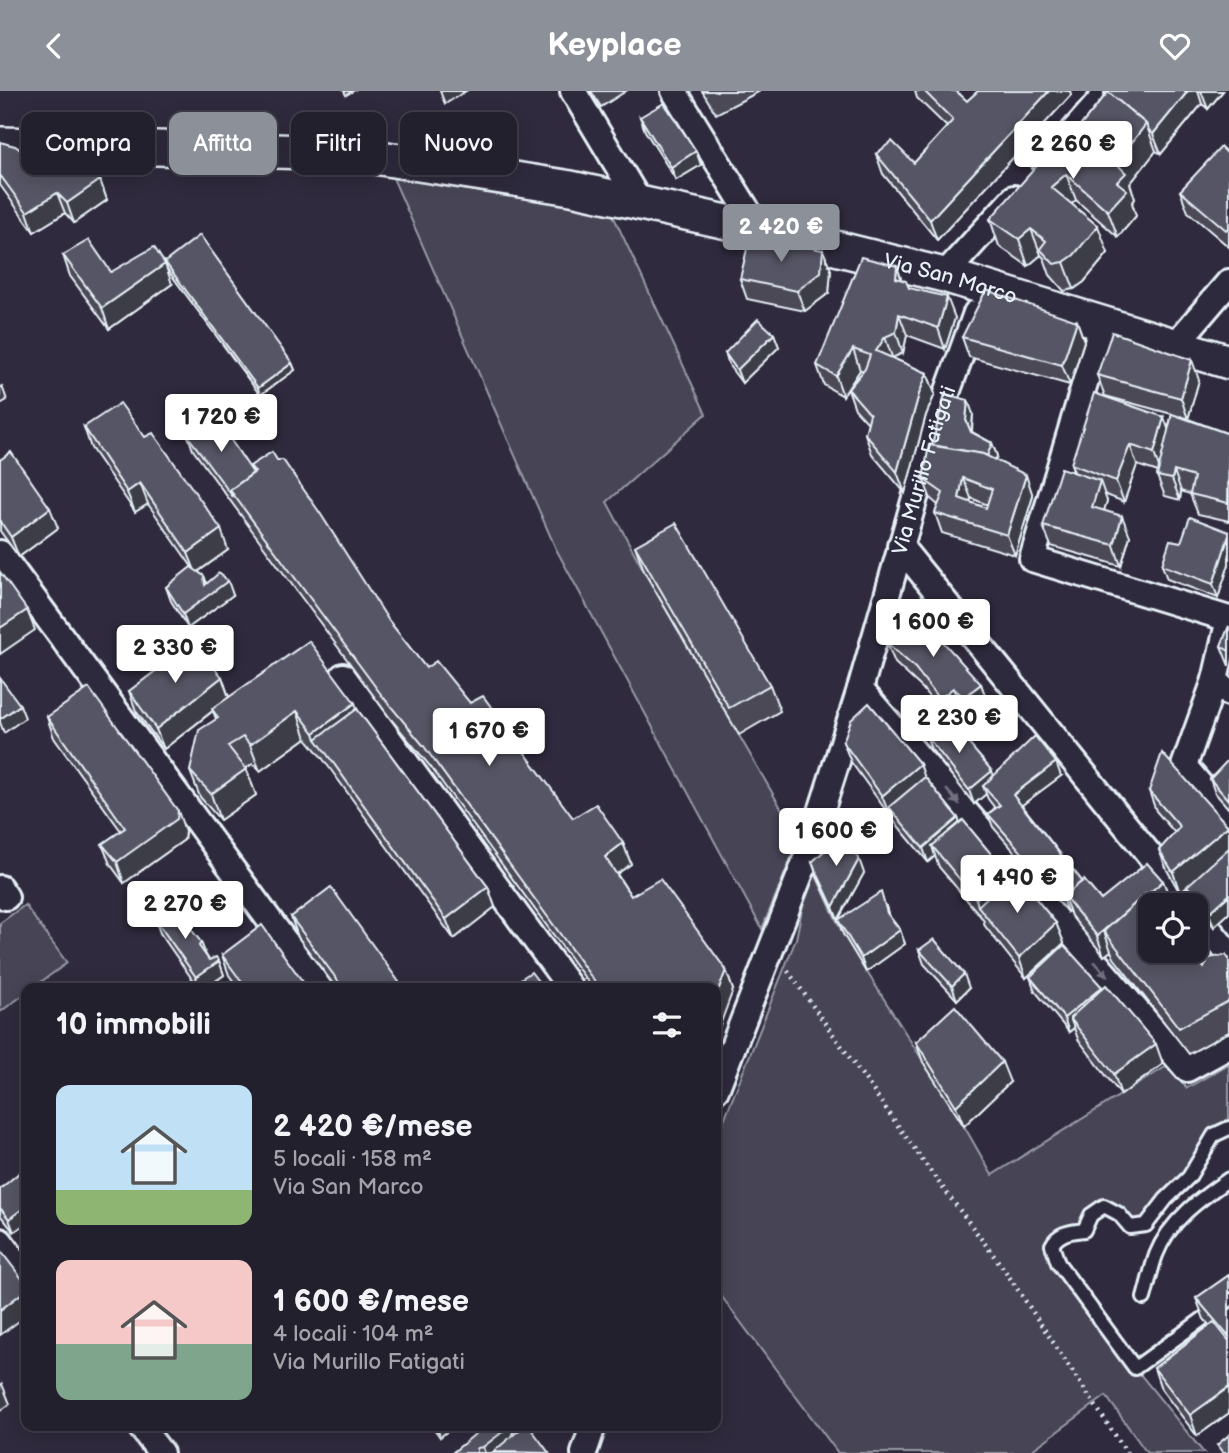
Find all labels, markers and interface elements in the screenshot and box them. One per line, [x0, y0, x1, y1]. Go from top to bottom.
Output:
text: Keyplace [547, 26, 682, 65]
icon: back [35, 27, 73, 65]
icon: heart [1156, 27, 1194, 65]
chip: Compra [21, 112, 155, 175]
chip: Affitta [169, 112, 277, 175]
chip: Filtri [291, 112, 386, 175]
chip: Nuovo [400, 112, 517, 175]
pin: 2 260 € [1008, 122, 1138, 181]
text: 2 260 € [1030, 130, 1116, 158]
pin: 2 420 € [716, 205, 846, 264]
text: 2 420 € [739, 213, 823, 241]
street label: Via San Marco [881, 248, 1020, 310]
street label: Via Murillo Fatigati [887, 383, 962, 558]
pin: 1 720 € [156, 395, 286, 454]
text: 1 720 € [181, 403, 261, 431]
pin: 1 600 € [868, 599, 998, 659]
text: 1 600 € [892, 608, 974, 636]
pin: 2 330 € [110, 625, 240, 685]
text: 2 330 € [133, 634, 217, 662]
pin: 2 230 € [894, 695, 1024, 755]
text: 2 230 € [917, 704, 1001, 732]
pin: 1 670 € [424, 709, 554, 768]
text: 1 670 € [449, 717, 529, 745]
one-way arrow [945, 788, 960, 805]
pin: 1 600 € [771, 809, 901, 868]
text: 1 600 € [795, 817, 877, 845]
pin: 1 490 € [952, 855, 1082, 915]
text: 1 490 € [977, 864, 1057, 892]
pin: 2 270 € [120, 881, 250, 941]
text: 2 270 € [143, 890, 227, 918]
map controls [1138, 893, 1208, 963]
button: locate [1138, 893, 1208, 963]
one-way arrow [1093, 961, 1108, 978]
icon: filters [648, 1006, 686, 1044]
text: 10 immobili [56, 1007, 211, 1043]
text: 2 420 €/mese [273, 1109, 472, 1145]
icon: home [112, 1113, 196, 1197]
text: 5 locali · 158 m² [273, 1145, 432, 1173]
text: Via San Marco [273, 1173, 424, 1201]
text: 1 600 €/mese [273, 1284, 469, 1320]
icon: home [112, 1288, 196, 1372]
text: 4 locali · 104 m² [273, 1320, 434, 1348]
text: Via Murillo Fatigati [273, 1348, 465, 1376]

